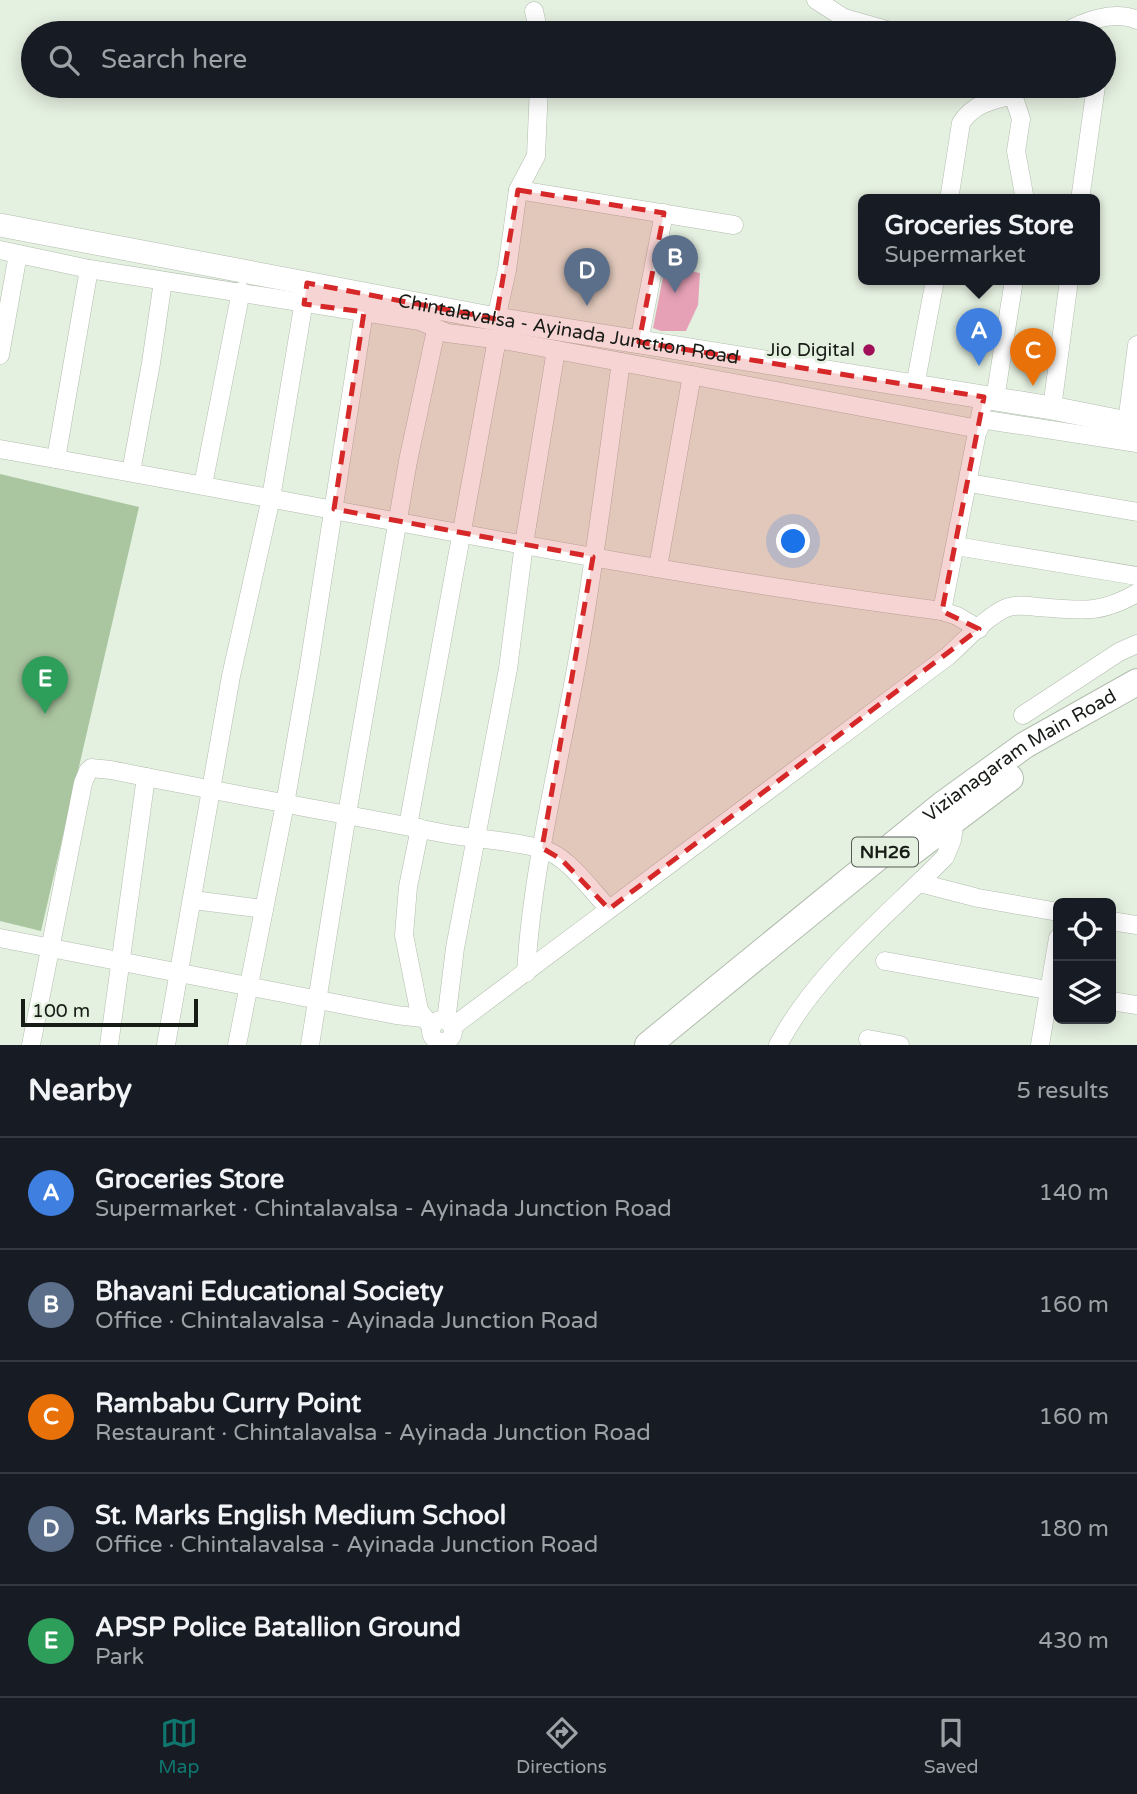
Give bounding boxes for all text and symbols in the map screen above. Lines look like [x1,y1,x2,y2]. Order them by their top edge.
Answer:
search box [21,21,1116,98]
icon: search [45,41,83,79]
text: Search here [101,44,247,75]
popup [858,194,1100,285]
text: Groceries Store [884,210,1074,241]
pin: B [652,235,698,293]
text: Supermarket [884,241,1026,269]
pin: D [564,248,610,306]
street label: Chintalavalsa - Ayinada Junction Road [396,290,740,369]
pin: A [956,308,1002,366]
pin: C [1010,328,1056,386]
place label: Jio Digital [767,339,855,361]
marker: Jio Digital [861,342,877,358]
your location [776,524,810,558]
pin: E [22,656,68,714]
street label: Vizianagaram Main Road [919,685,1120,827]
road number: NH26 [852,838,918,866]
map controls [1053,898,1116,1024]
button: locate [1053,898,1116,961]
button: layers [1053,961,1116,1024]
scale bar [21,996,198,1028]
text: 100 m [32,1000,90,1022]
text: Nearby [28,1072,132,1109]
text: 5 results [1016,1077,1109,1105]
text: Groceries Store [95,1164,284,1195]
text: A [42,1179,60,1207]
text: 140 m [1039,1179,1109,1207]
text: Supermarket · Chintalavalsa - Ayinada Junction Road [95,1195,672,1223]
text: Bhavani Educational Society [95,1276,444,1307]
text: B [43,1291,59,1319]
text: 160 m [1039,1291,1109,1319]
text: Office · Chintalavalsa - Ayinada Junction Road [95,1307,598,1335]
text: Rambabu Curry Point [95,1388,361,1419]
text: C [43,1403,59,1431]
text: 160 m [1039,1403,1109,1431]
text: Restaurant · Chintalavalsa - Ayinada Junction Road [95,1419,651,1447]
text: St. Marks English Medium School [95,1500,506,1531]
text: D [42,1515,60,1543]
text: 180 m [1039,1515,1109,1543]
text: Office · Chintalavalsa - Ayinada Junction Road [95,1531,598,1559]
text: APSP Police Batallion Ground [95,1612,461,1643]
text: E [44,1627,58,1655]
text: 430 m [1039,1627,1109,1655]
text: Park [95,1643,144,1671]
tab: Map [158,1714,199,1778]
tab: Directions [516,1714,607,1778]
tab: Saved [924,1714,979,1778]

